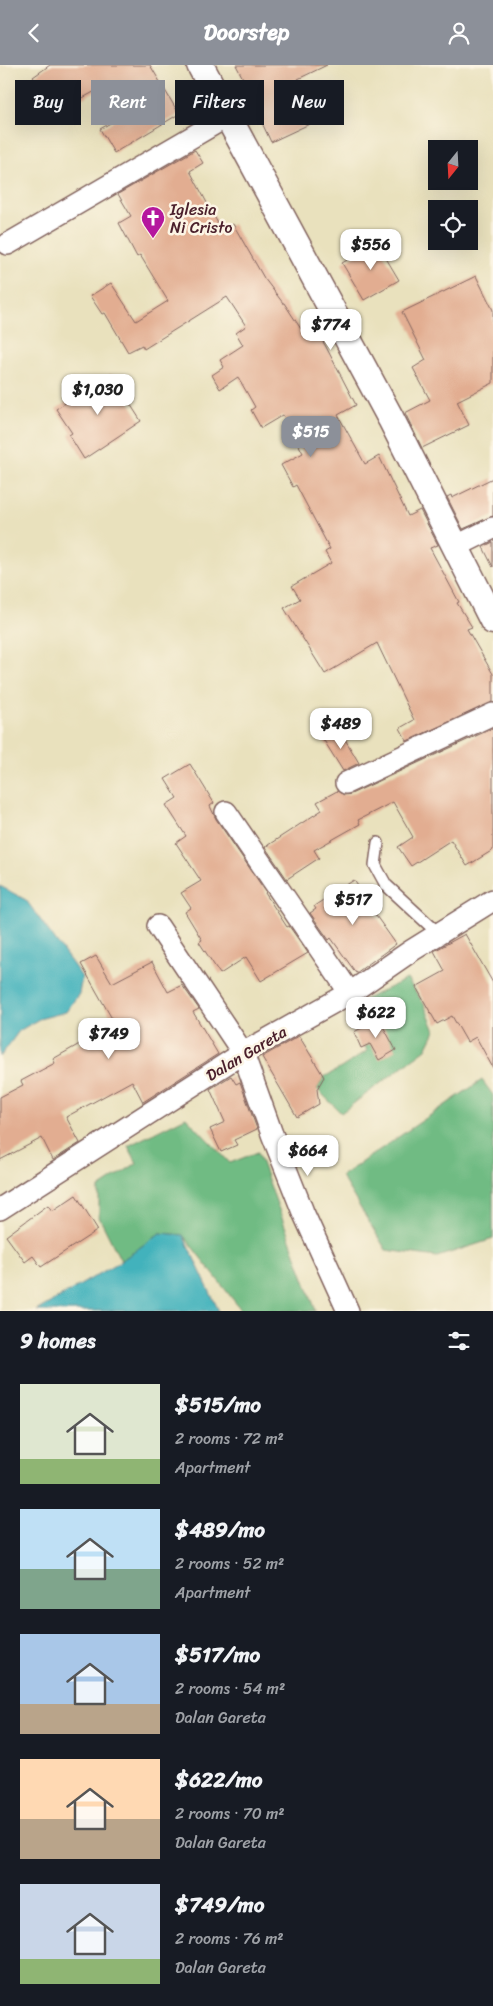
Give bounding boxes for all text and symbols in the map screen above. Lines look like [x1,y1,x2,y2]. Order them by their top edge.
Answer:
text: Doorstep [204,13,289,52]
icon: back [20,19,48,47]
icon: person [445,19,473,47]
chip: Buy [15,80,81,125]
chip: Rent [91,80,165,125]
chip: Filters [175,80,264,125]
chip: New [274,80,344,125]
north arrow [428,140,478,190]
map controls [428,140,478,250]
place label: Iglesia Ni Cristo [169,195,232,242]
button: locate [428,200,478,250]
church icon: Iglesia Ni Cristo [140,205,166,239]
pin: $556 [341,229,401,271]
text: $556 [351,230,391,259]
pin: $774 [301,309,361,351]
text: $774 [311,310,351,339]
pin: $1,030 [57,373,139,416]
text: $1,030 [73,375,123,404]
pin: $515 [281,415,341,458]
text: $515 [292,417,330,446]
pin: $489 [311,707,371,750]
text: $489 [321,709,361,738]
pin: $517 [323,883,383,926]
text: $517 [335,885,371,914]
pin: $622 [346,997,406,1039]
text: $622 [357,998,395,1027]
pin: $749 [79,1017,139,1060]
street label: Dalan Gareta [200,1017,293,1089]
text: $749 [89,1019,129,1048]
pin: $664 [278,1135,338,1177]
text: $664 [289,1136,327,1165]
text: 9 homes [20,1322,96,1360]
icon: filters [445,1327,473,1355]
text: $515/mo [175,1386,261,1424]
icon: home [60,1404,120,1464]
text: 2 rooms · 72 m² [175,1424,284,1453]
text: Apartment [175,1453,251,1482]
text: $489/mo [175,1511,265,1549]
icon: home [60,1529,120,1589]
text: 2 rooms · 52 m² [175,1549,284,1578]
text: Apartment [175,1578,251,1607]
text: $517/mo [175,1636,260,1674]
icon: home [60,1654,120,1714]
text: 2 rooms · 54 m² [175,1674,285,1703]
text: Dalan Gareta [175,1703,266,1732]
text: $622/mo [175,1761,263,1799]
icon: home [60,1779,120,1839]
text: 2 rooms · 70 m² [175,1799,285,1828]
text: Dalan Gareta [175,1828,266,1857]
text: $749/mo [175,1886,264,1924]
icon: home [60,1904,120,1964]
text: 2 rooms · 76 m² [175,1924,284,1953]
text: Dalan Gareta [175,1953,266,1982]

